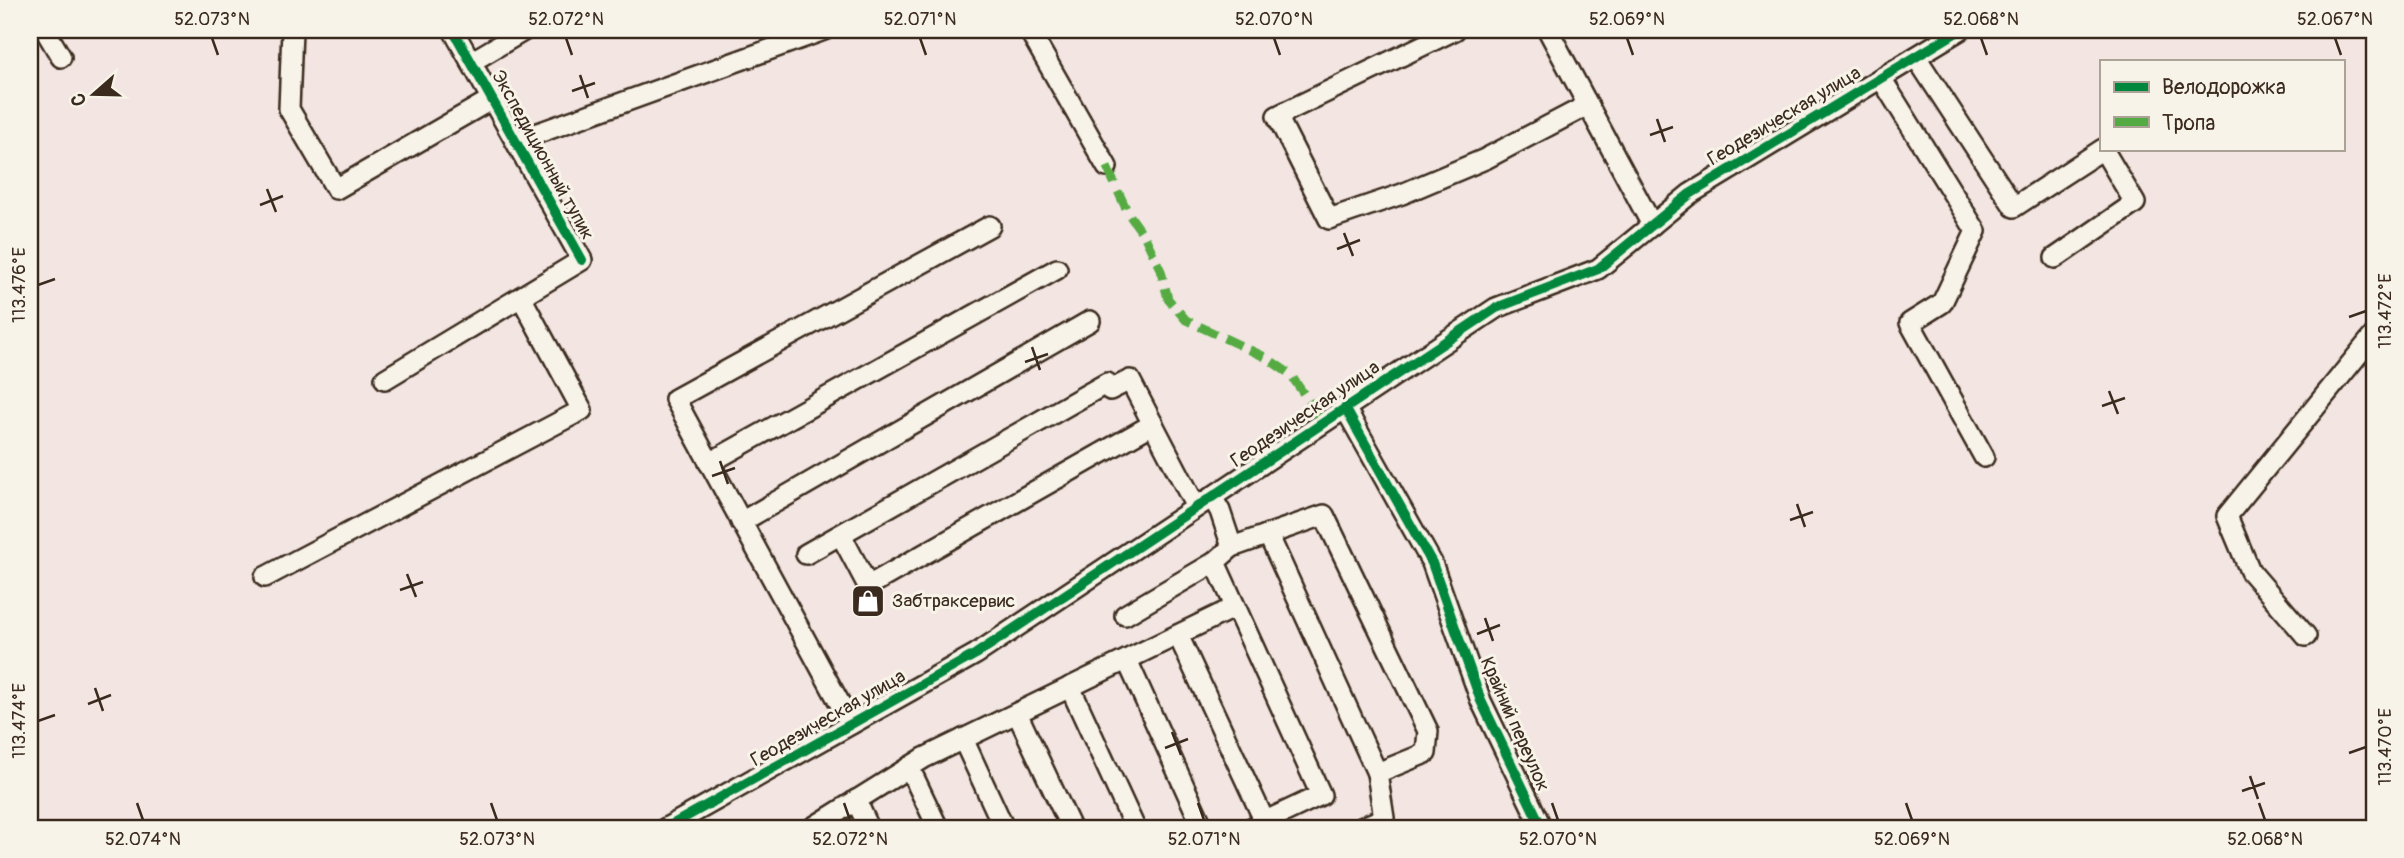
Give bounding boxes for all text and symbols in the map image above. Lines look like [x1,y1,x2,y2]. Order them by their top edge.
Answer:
text: 52.073°N [174,8,250,31]
text: 52.072°N [528,8,604,31]
text: 52.071°N [884,8,956,31]
text: 52.070°N [1235,8,1313,31]
text: 52.069°N [1589,8,1665,31]
text: 52.068°N [1943,8,2019,31]
text: 52.067°N [2297,8,2373,31]
north arrow [60,60,130,130]
legend [2100,60,2344,150]
street label: Геодезическая улица [1703,61,1865,171]
street label: Экспедиционный тупик [486,66,600,244]
text: Велодорожка [2162,74,2286,101]
text: С [66,90,92,109]
text: Тропа [2162,110,2215,137]
text: 113.476°E [8,247,31,323]
text: 113.472°E [2374,273,2397,349]
street label: Геодезическая улица [1226,355,1384,473]
shop icon: Забтраксервис [849,582,887,620]
place label: Забтраксервис [892,589,1015,613]
street label: Крайний переулок [1475,653,1555,795]
street label: Геодезическая улица [746,664,910,772]
text: 113.474°E [8,683,31,759]
text: 113.470°E [2374,708,2397,786]
text: 52.074°N [105,828,181,851]
text: 52.073°N [459,828,535,851]
text: 52.072°N [812,828,888,851]
text: 52.071°N [1168,828,1240,851]
text: 52.070°N [1519,828,1597,851]
text: 52.069°N [1874,828,1950,851]
text: 52.068°N [2227,828,2303,851]

